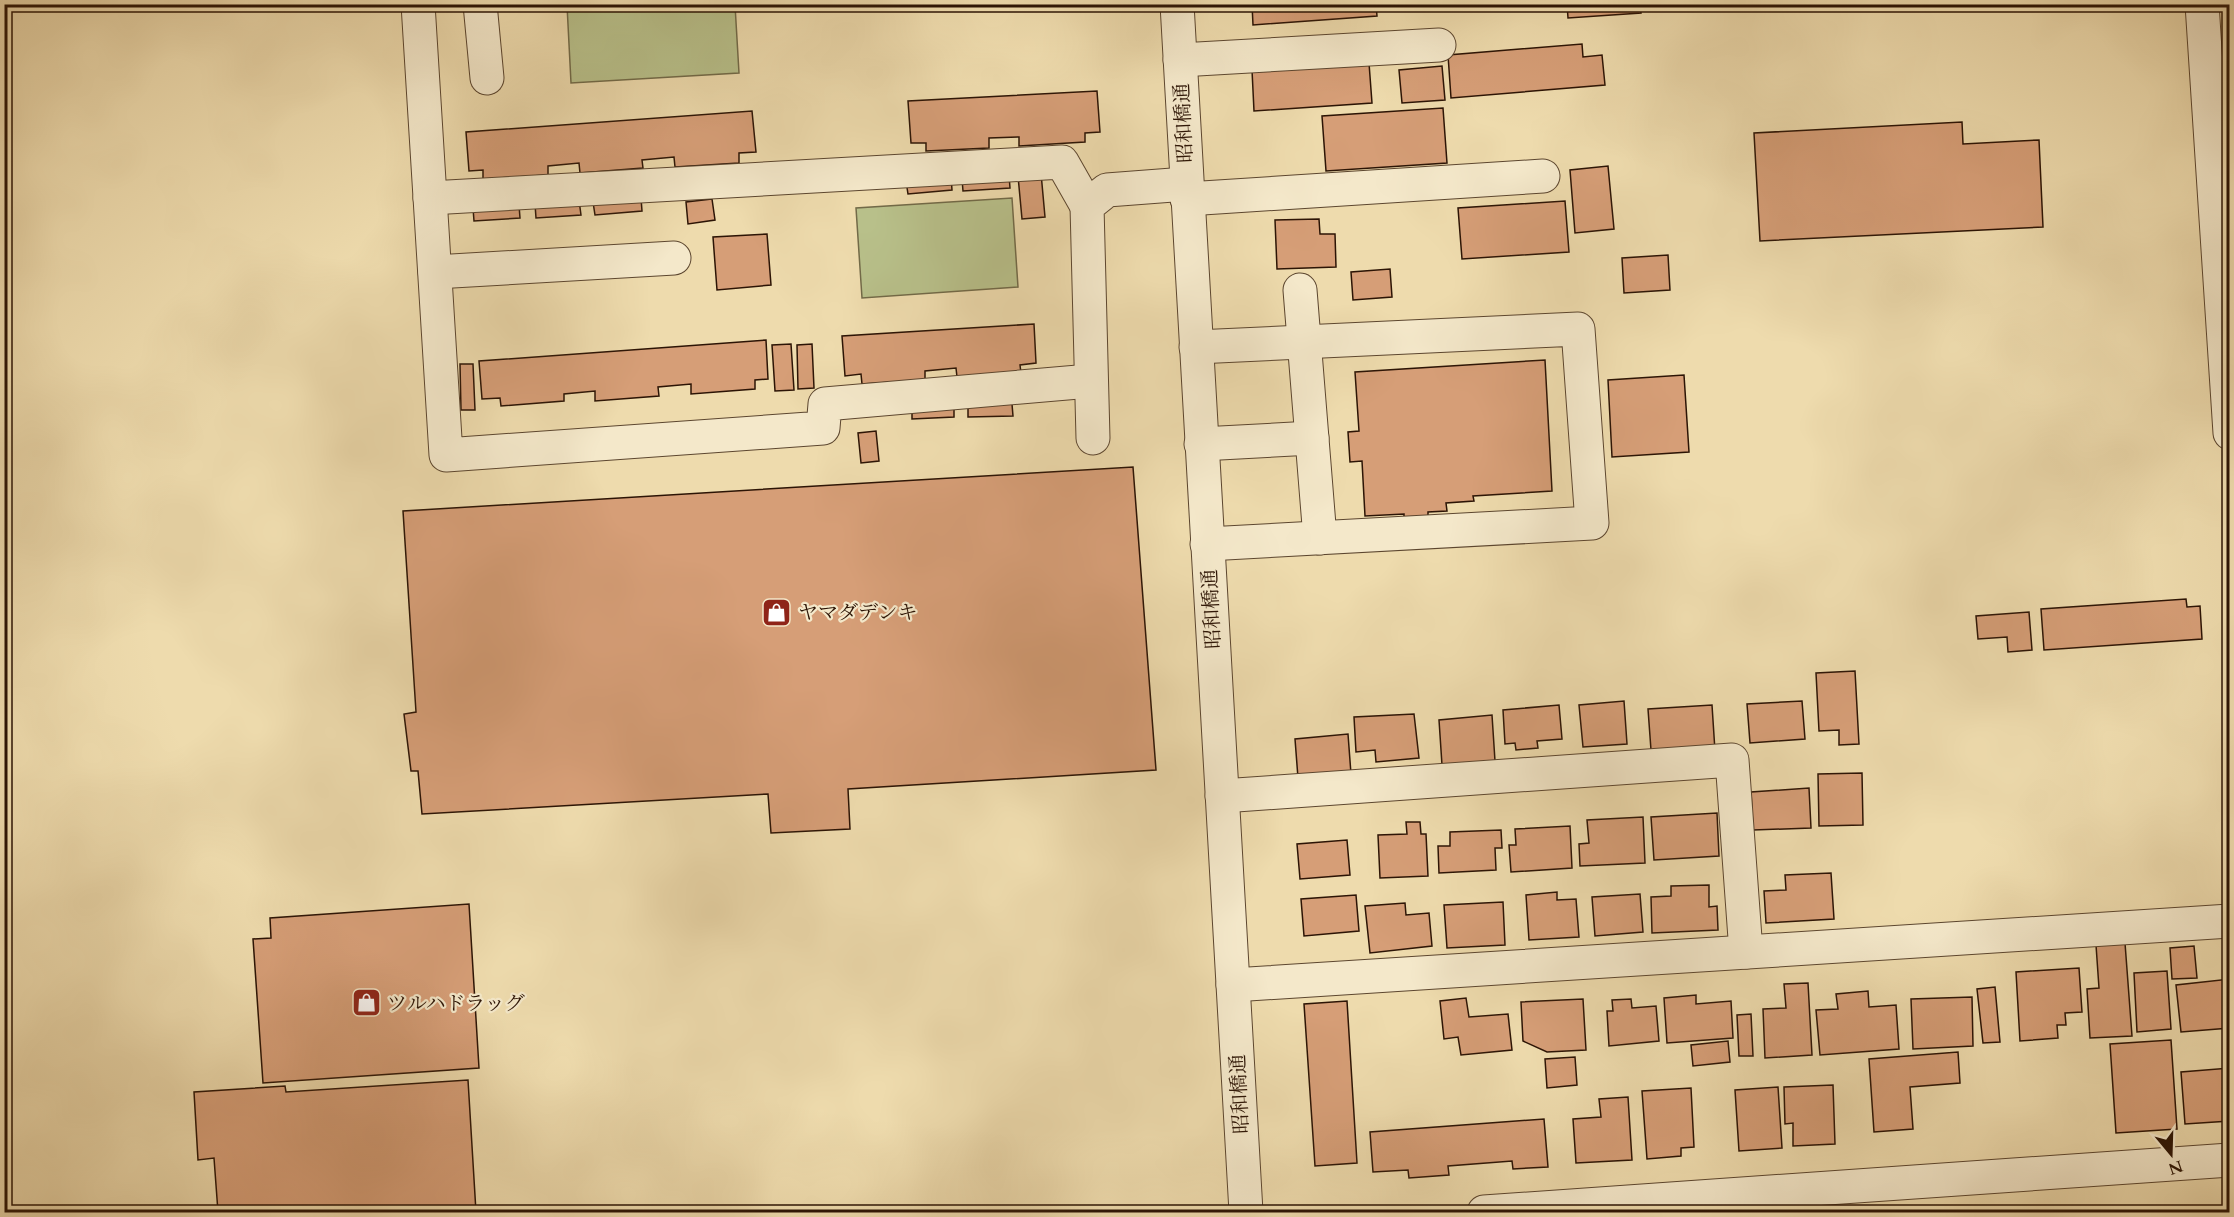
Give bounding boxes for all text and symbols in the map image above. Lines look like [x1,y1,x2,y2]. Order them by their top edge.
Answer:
street label: 昭和橋通 [1168,82,1199,164]
street label: 昭和橋通 [1196,568,1227,650]
shop icon: ヤマダデンキ [761,596,793,628]
place label: ヤマダデンキ [798,599,918,626]
shop icon: ツルハドラッグ [350,987,382,1019]
place label: ツルハドラッグ [387,990,525,1017]
street label: 昭和橋通 [1224,1053,1255,1135]
north arrow [2141,1124,2201,1184]
text: N [2165,1155,2186,1180]

